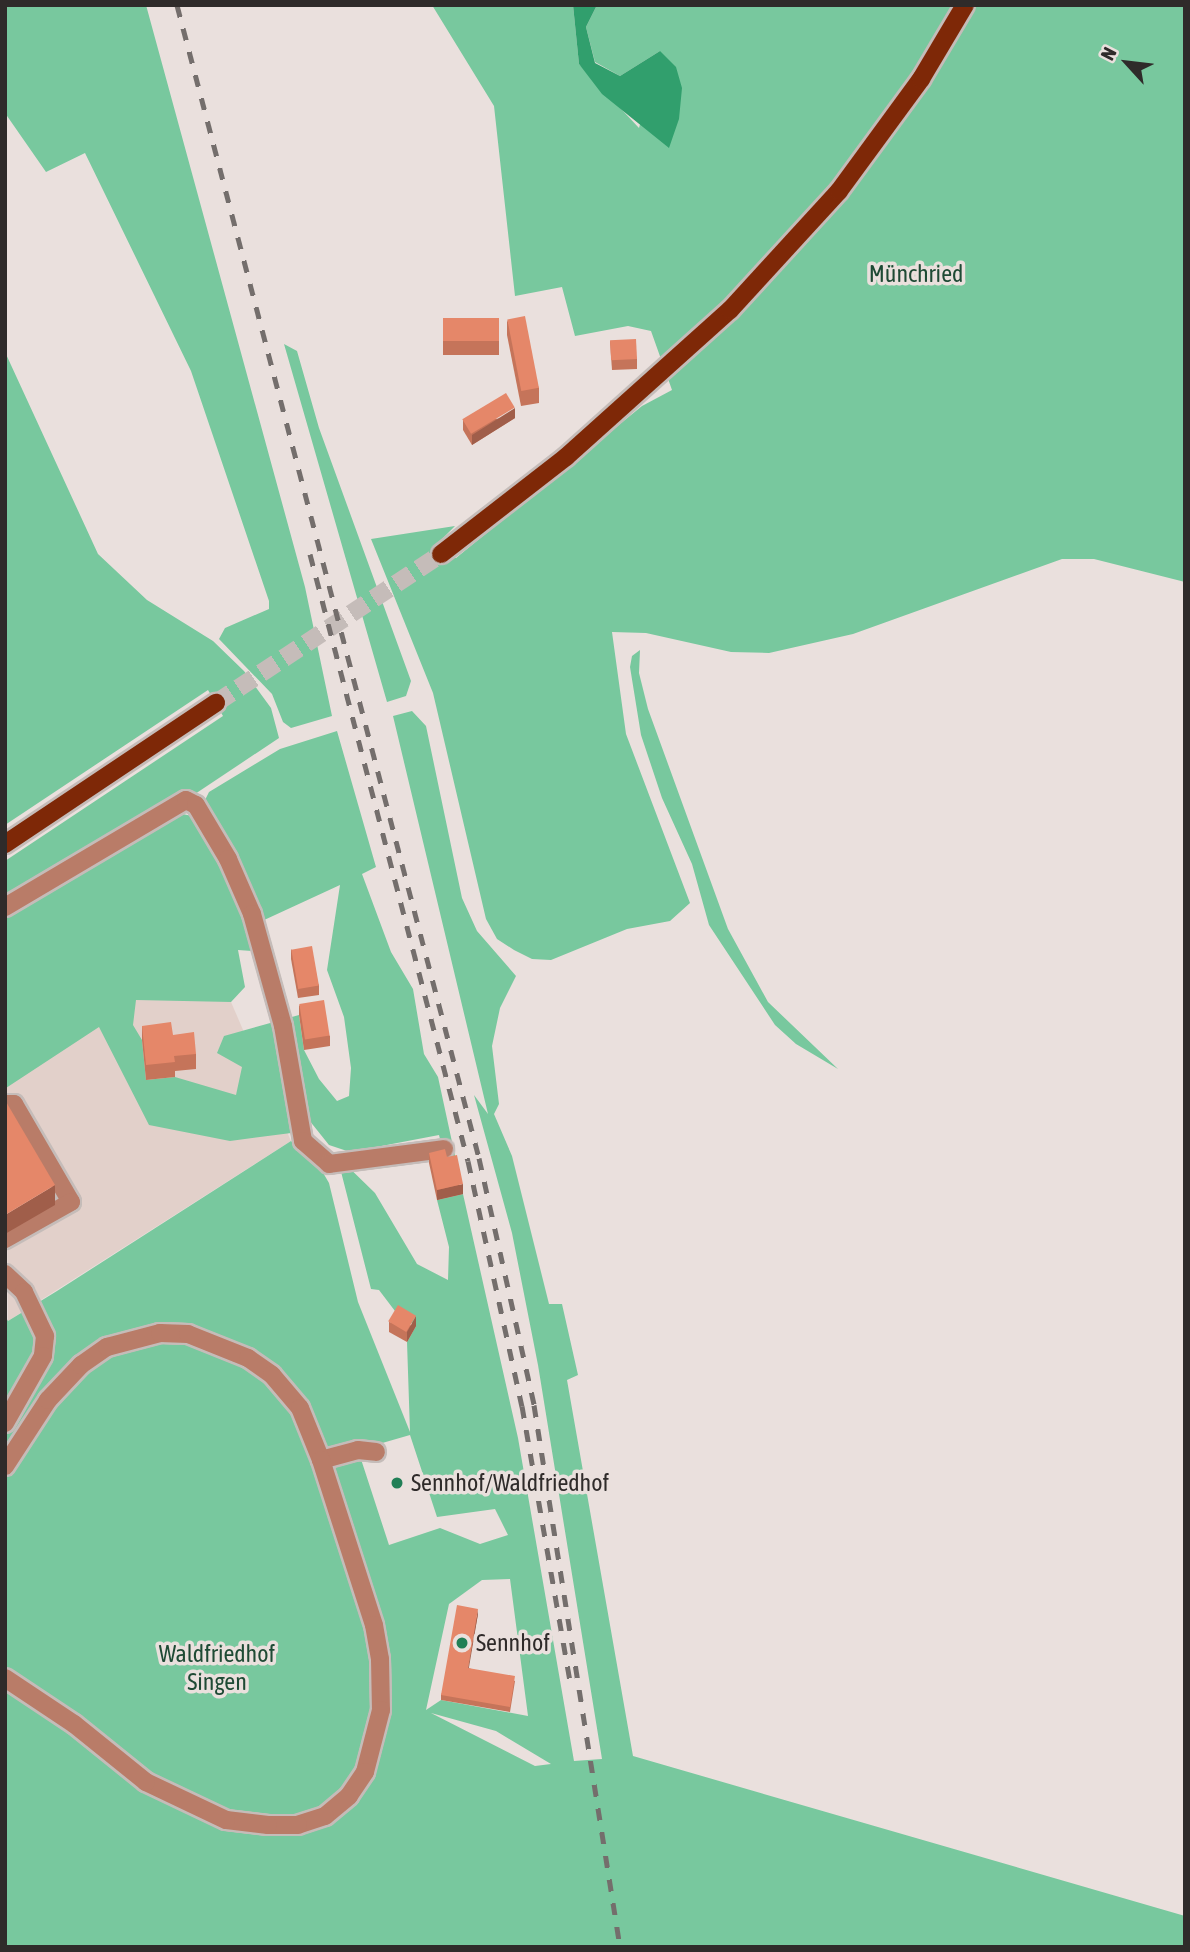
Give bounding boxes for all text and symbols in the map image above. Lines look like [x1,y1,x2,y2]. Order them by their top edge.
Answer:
north arrow [1092,28,1162,98]
text: N [1096,43,1121,63]
park label: Münchried [869,260,963,288]
place label: Sennhof/Waldfriedhof [411,1469,609,1497]
marker: Sennhof/Waldfriedhof [389,1475,405,1491]
place label: Sennhof [476,1629,550,1657]
marker: Sennhof [454,1635,470,1651]
park label: Waldfriedhof Singen [159,1640,275,1696]

